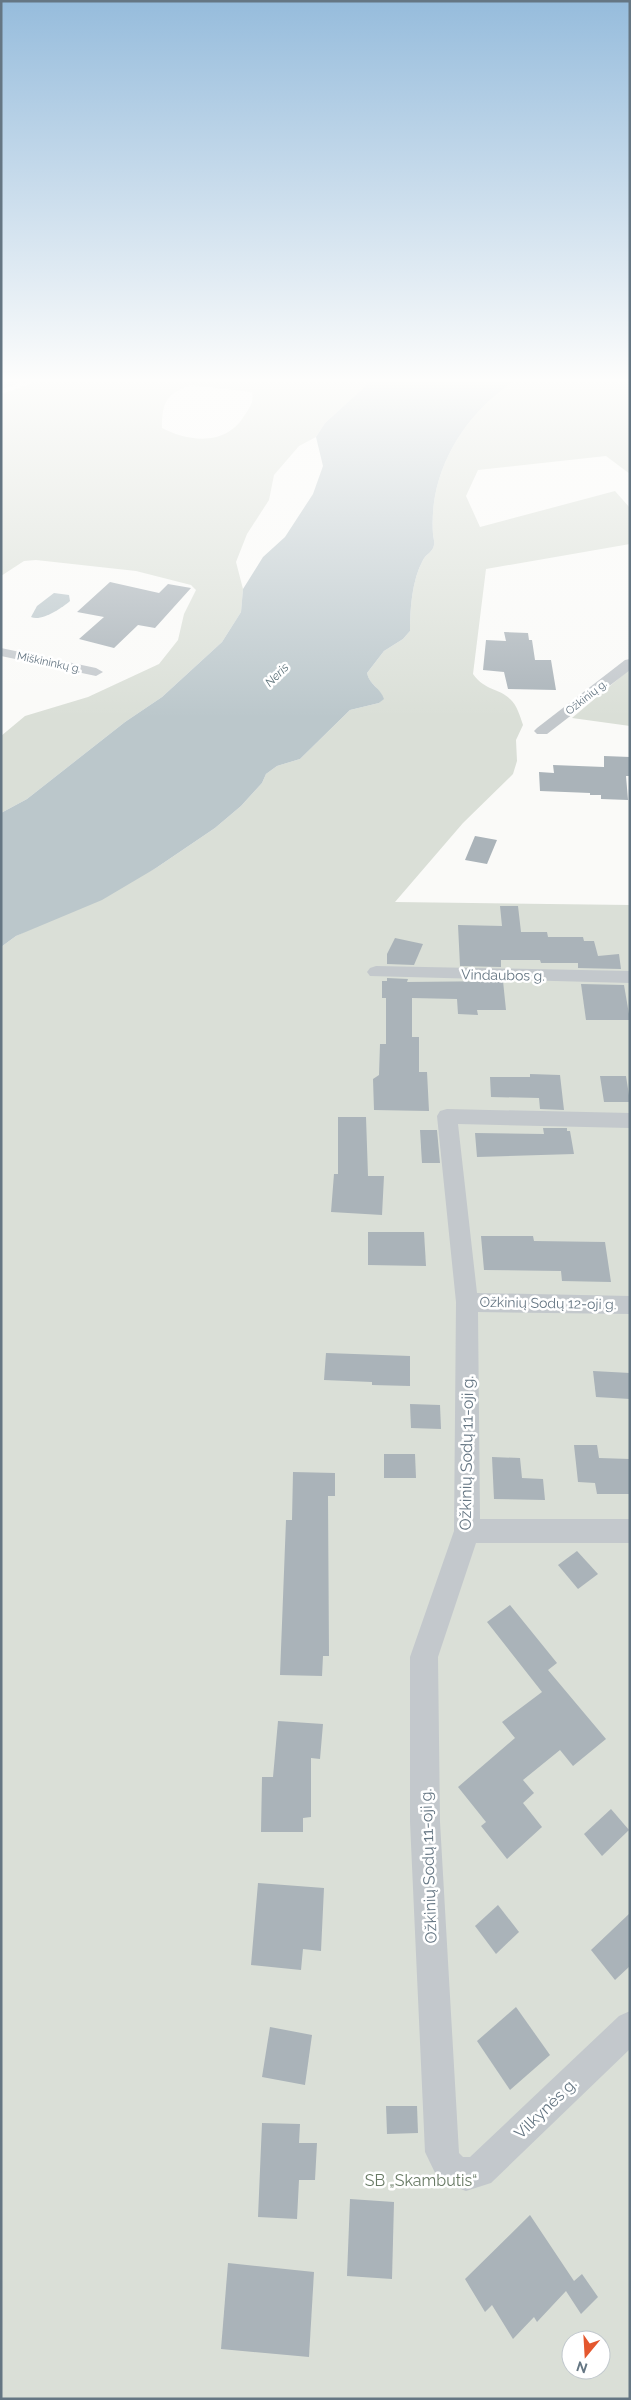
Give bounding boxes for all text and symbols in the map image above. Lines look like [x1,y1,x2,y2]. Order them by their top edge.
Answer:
street label: Miškininkų g. [16,649,82,676]
water label: Neris [262,660,292,690]
street label: Ožkinių g. [563,677,610,718]
street label: Vindaubos g. [461,966,545,984]
street label: Ožkinių Sodų 12-oji g. [479,1294,617,1312]
street label: Ožkinių Sodų 11-oji g. [456,1375,477,1531]
street label: Ožkinių Sodų 11-oji g. [416,1788,441,1944]
street label: Vilkynės g. [510,2074,580,2143]
park label: SB „Skambutis“ [365,2171,477,2190]
north arrow [561,2330,611,2380]
text: N [574,2358,590,2377]

